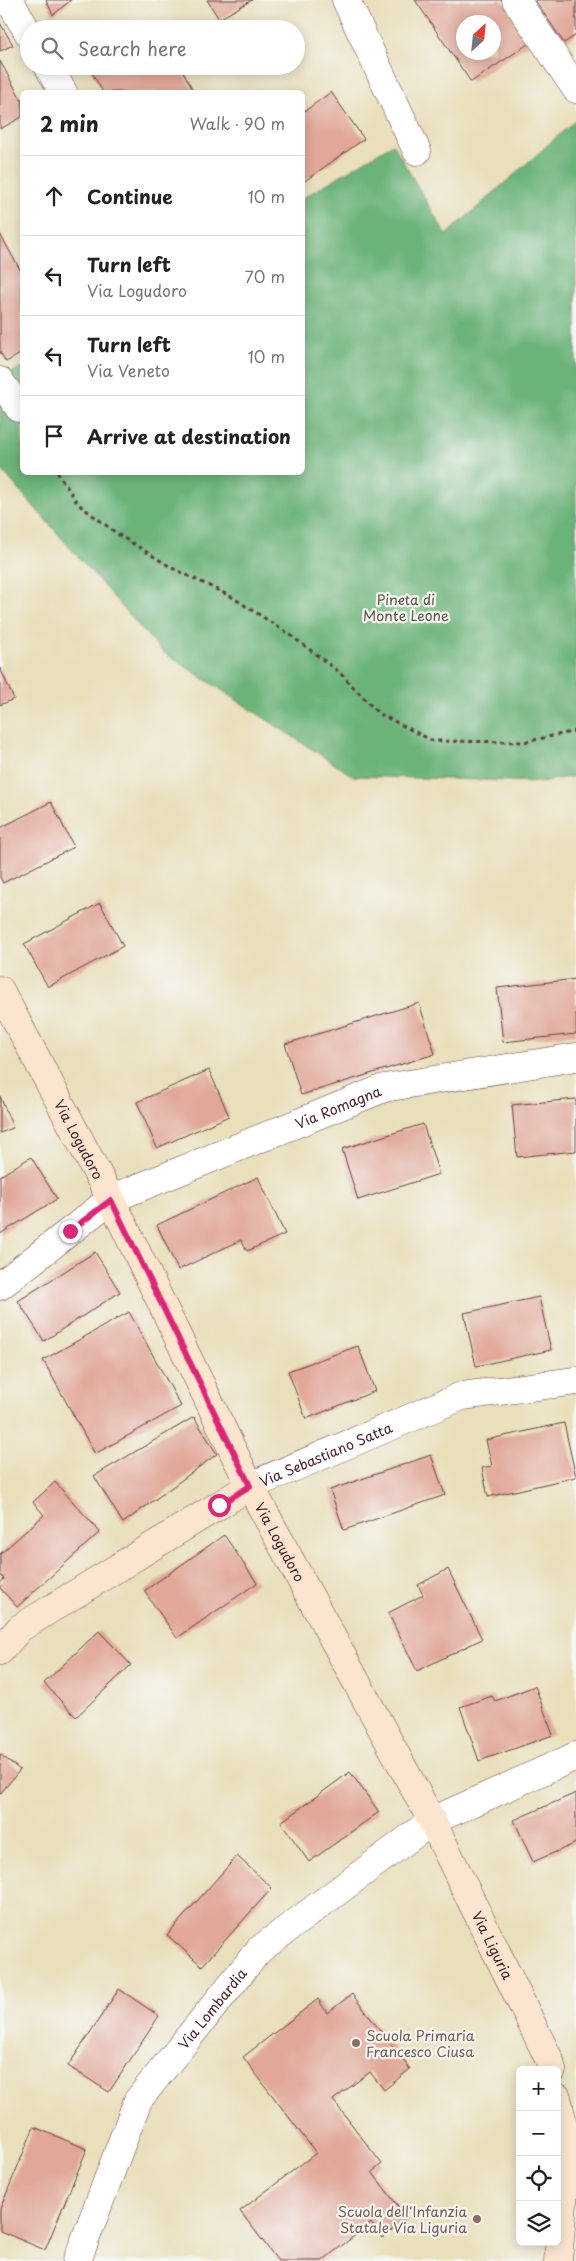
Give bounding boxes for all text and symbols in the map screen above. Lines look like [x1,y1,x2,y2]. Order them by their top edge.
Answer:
north arrow [456,15,501,60]
search box [20,20,305,75]
icon: search [38,34,66,62]
text: Search here [78,34,187,62]
text: 2 min [40,107,99,139]
text: Walk · 90 m [190,111,285,135]
icon: ahead [40,182,68,210]
text: Continue [87,182,173,210]
text: 10 m [248,184,285,208]
text: Turn left [87,250,171,278]
icon: left [40,262,68,290]
text: 70 m [245,264,285,288]
text: Via Logudoro [87,278,187,302]
text: Turn left [87,330,171,358]
icon: left [40,342,68,370]
text: 10 m [248,344,285,368]
text: Via Veneto [87,358,170,382]
icon: arrive [40,422,68,450]
text: Arrive at destination [87,422,291,450]
park label: Pineta di Monte Leone [363,589,449,626]
street label: Via Romagna [292,1080,384,1134]
street label: Via Logudoro [49,1096,109,1183]
route end [59,1220,82,1243]
street label: Via Sebastiano Satta [256,1416,395,1491]
route start [208,1494,231,1517]
street label: Via Logudoro [250,1498,311,1585]
street label: Via Liguria [467,1907,519,1983]
street label: Via Lombardia [173,1963,251,2053]
place label: Scuola Primaria Francesco Ciusa [366,2025,475,2062]
marker: Scuola Primaria Francesco Ciusa [350,2037,362,2049]
map controls [516,2066,561,2246]
button: + [516,2066,561,2111]
button: − [516,2111,561,2156]
button: locate [516,2156,561,2201]
place label: Scuola dell'Infanzia Statale Via Liguria [338,2201,467,2238]
button: layers [516,2201,561,2246]
marker: Scuola dell'Infanzia Statale Via Liguria [471,2213,483,2225]

